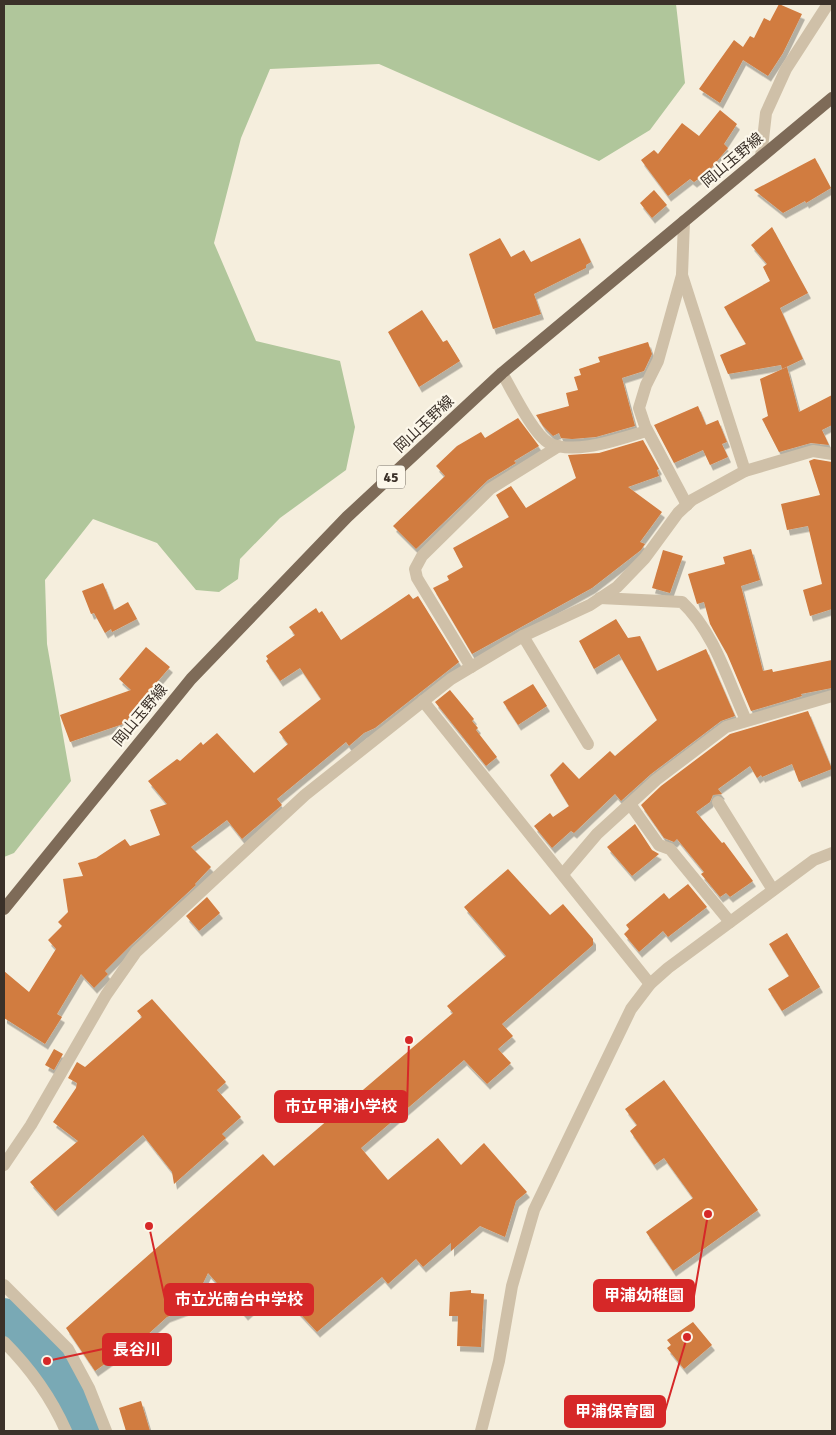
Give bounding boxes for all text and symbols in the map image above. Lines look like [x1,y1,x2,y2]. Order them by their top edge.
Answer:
street label: 岡山玉野線 [697,129,767,191]
street label: 岡山玉野線 [390,392,458,456]
road number: 45 [377,466,405,488]
street label: 岡山玉野線 [109,680,171,750]
callout: 市立甲浦小学校 [275,1091,407,1122]
text: 市立甲浦小学校 [285,1097,397,1117]
callout: 甲浦幼稚園 [594,1280,694,1311]
callout: 市立光南台中学校 [165,1284,313,1315]
text: 甲浦幼稚園 [604,1286,684,1306]
text: 市立光南台中学校 [175,1290,303,1310]
callout: 長谷川 [103,1334,171,1365]
text: 長谷川 [113,1340,161,1360]
callout: 甲浦保育園 [565,1396,665,1427]
text: 甲浦保育園 [575,1402,655,1422]

